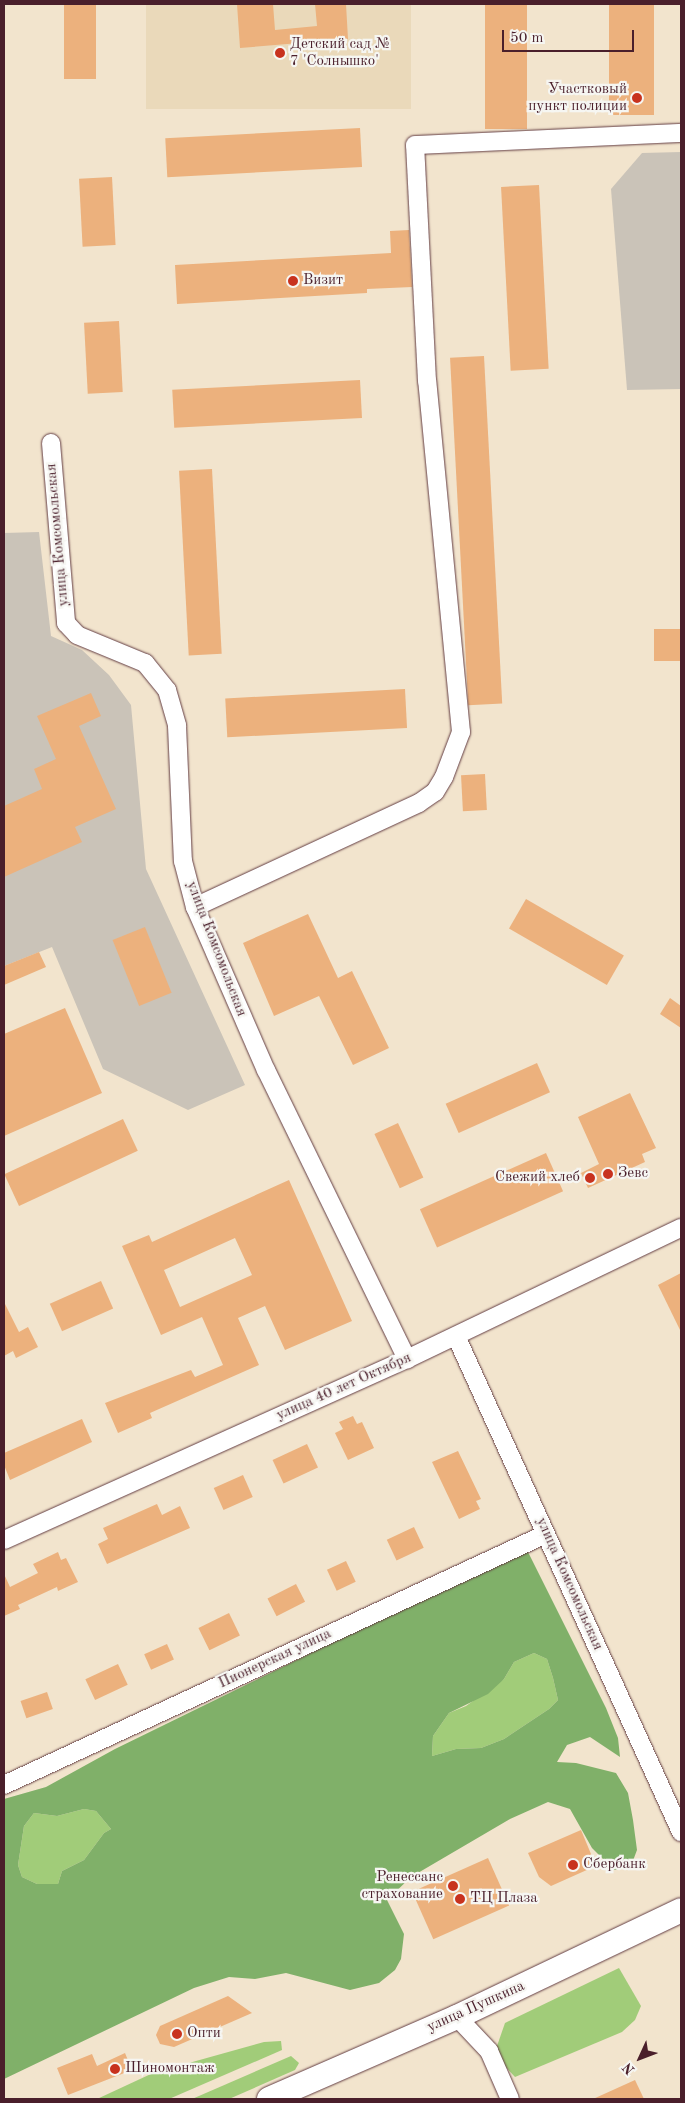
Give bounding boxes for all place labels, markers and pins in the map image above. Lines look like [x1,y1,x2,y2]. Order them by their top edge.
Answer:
place label: Детский сад № 7 'Солнышко' [290,35,391,70]
marker: Детский сад № 7 'Солнышко' [274,47,286,59]
place label: Участковый пункт полиции [528,80,627,115]
marker: Участковый пункт полиции [631,92,643,104]
place label: Визит [303,272,343,290]
marker: Визит [287,275,299,287]
place label: Зевс [618,1165,648,1183]
marker: Зевс [602,1168,614,1180]
place label: Свежий хлеб [495,1169,580,1187]
marker: Свежий хлеб [584,1172,596,1184]
place label: Сбербанк [583,1856,646,1874]
marker: Сбербанк [567,1859,579,1871]
place label: Ренессанс страхование [362,1868,443,1903]
marker: Ренессанс страхование [447,1880,459,1892]
place label: ТЦ Плаза [470,1890,538,1908]
marker: ТЦ Плаза [454,1893,466,1905]
place label: Опти [187,2025,221,2043]
marker: Опти [171,2028,183,2040]
place label: Шиномонтаж [125,2060,215,2078]
marker: Шиномонтаж [109,2063,121,2075]

